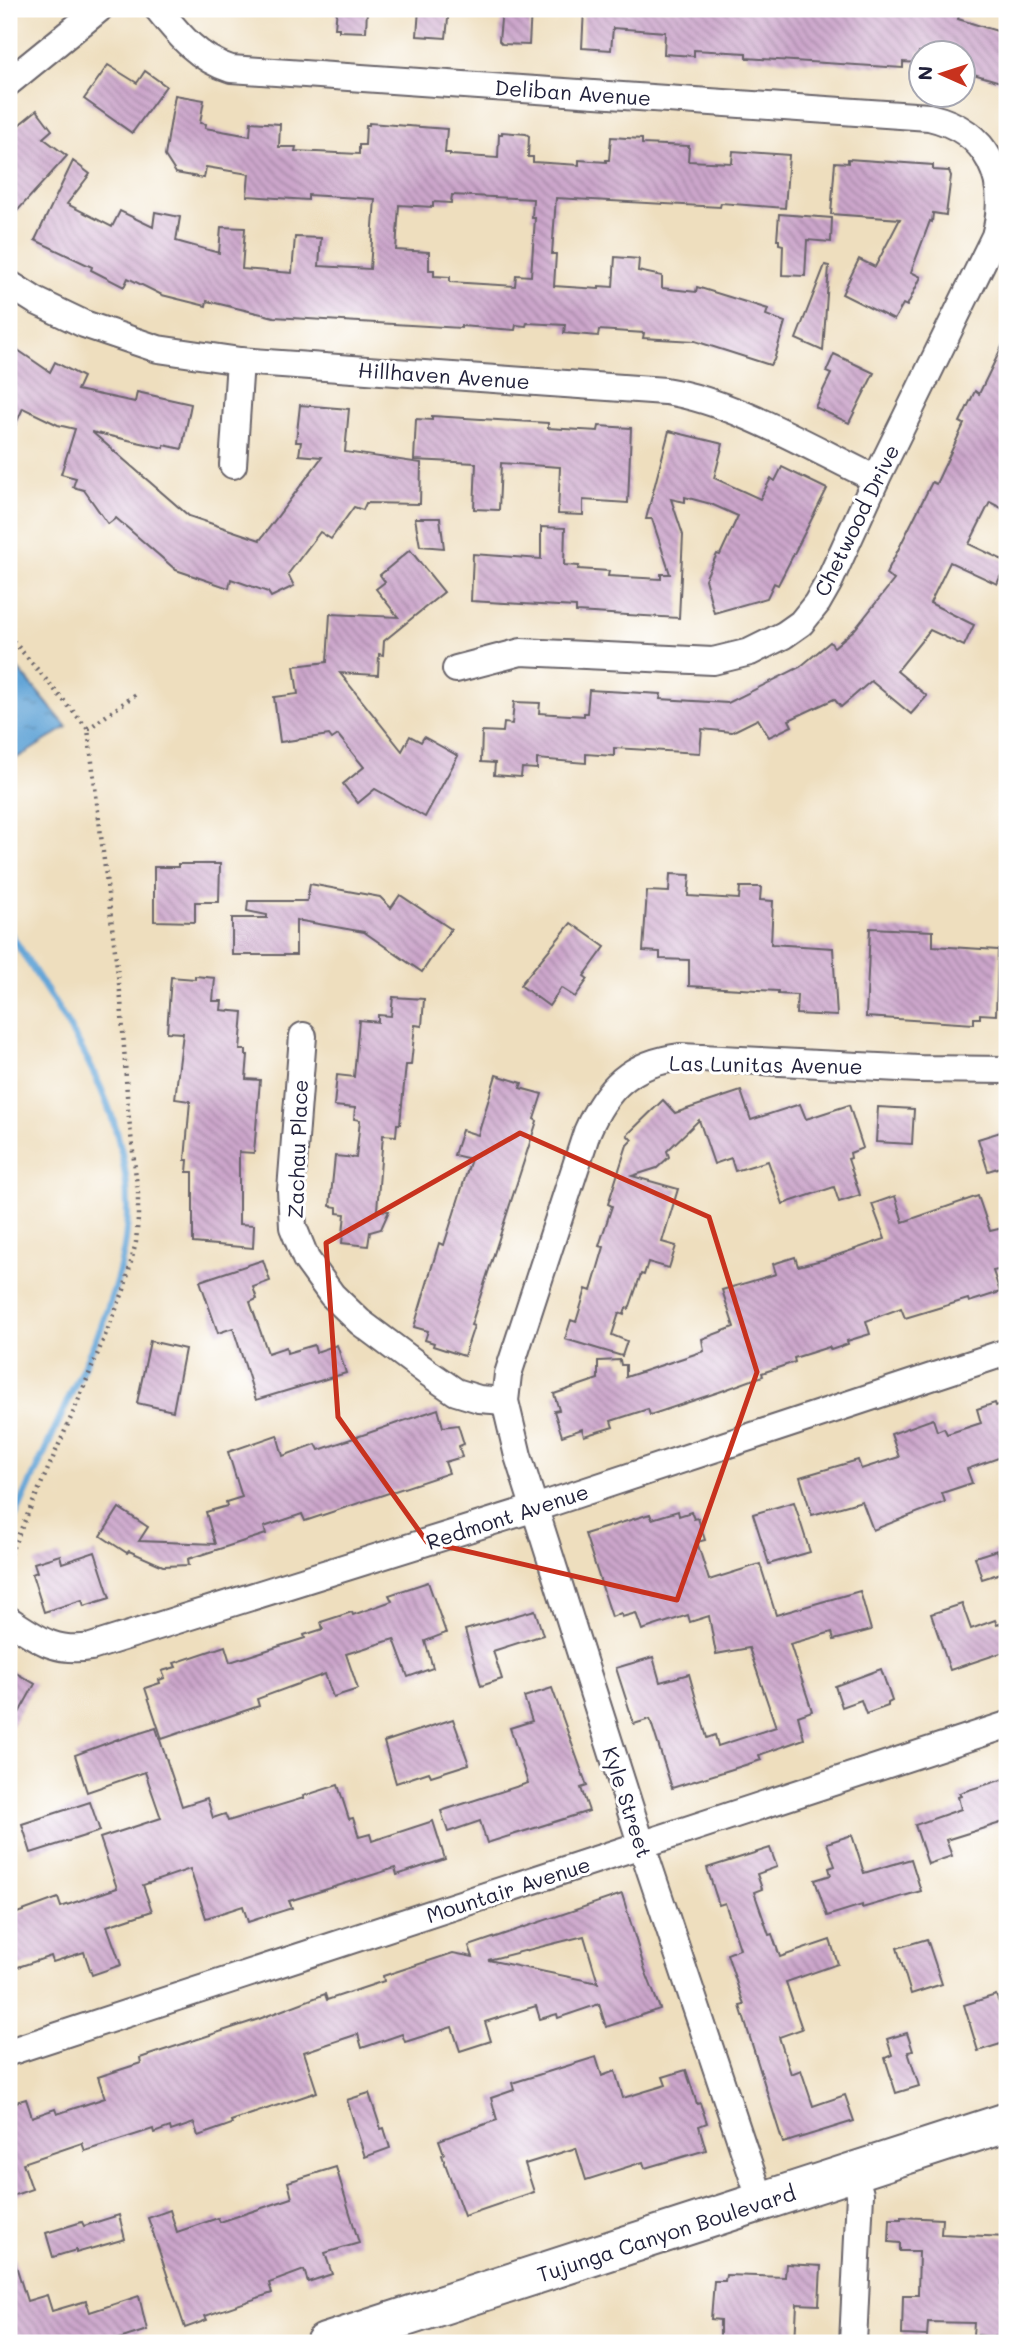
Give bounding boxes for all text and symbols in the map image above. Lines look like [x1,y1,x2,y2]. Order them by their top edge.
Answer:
north arrow [908,38,978,108]
text: N [912,65,937,81]
street label: Deliban Avenue [494,73,652,111]
street label: Hillhaven Avenue [357,356,531,394]
street label: Chetwood Drive [808,440,904,600]
street label: Las Lunitas Avenue [669,1049,863,1079]
street label: Zachau Place [281,1079,313,1219]
street label: Redmont Avenue [422,1477,592,1555]
street label: Kyle Street [597,1743,659,1861]
street label: Mountair Avenue [423,1850,593,1928]
street label: Tujunga Canyon Boulevard [533,2178,799,2288]

